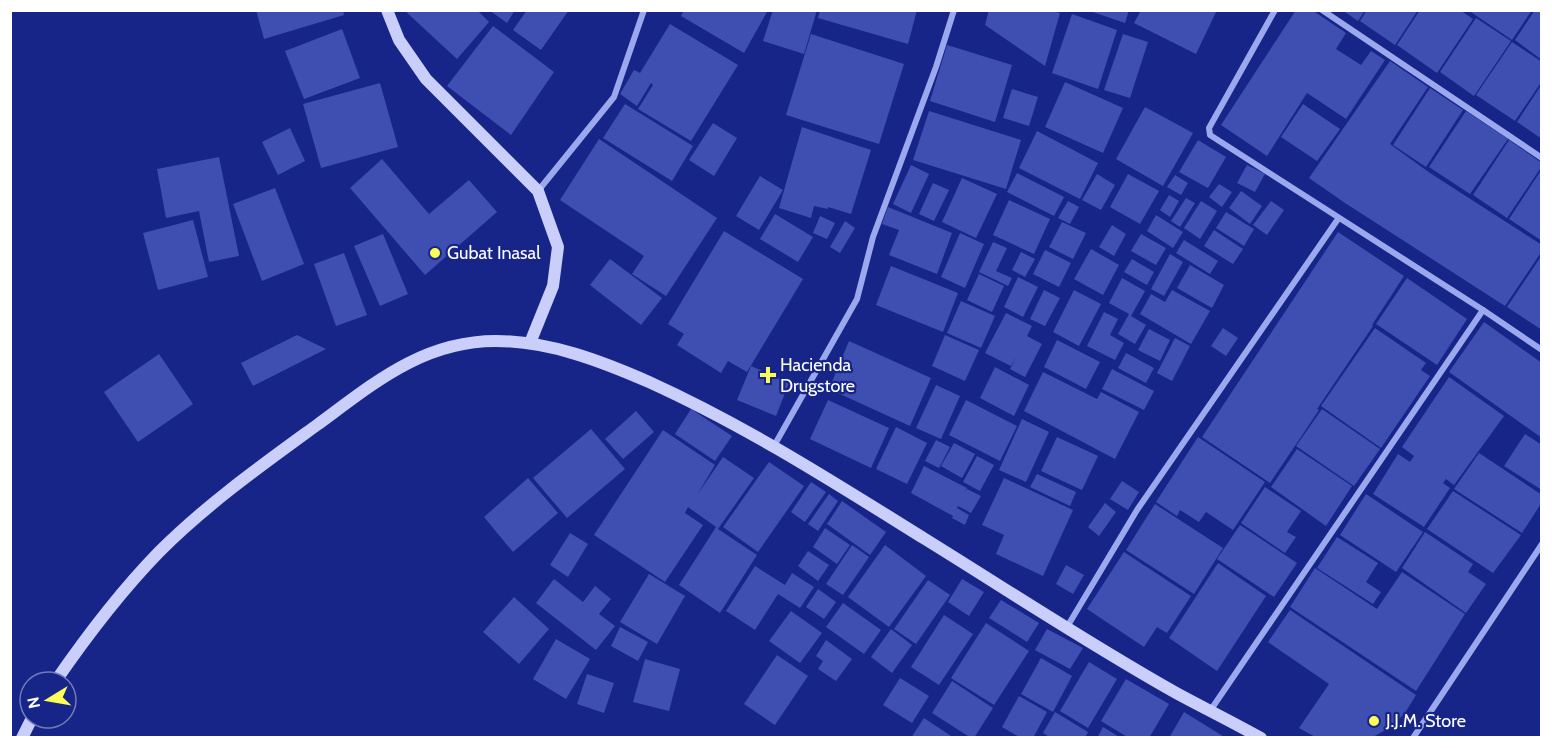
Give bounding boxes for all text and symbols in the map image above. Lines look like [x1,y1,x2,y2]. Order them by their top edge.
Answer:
place label: Gubat Inasal [447,242,541,264]
marker: Gubat Inasal [428,246,442,260]
place label: Hacienda Drugstore [780,354,855,397]
marker: Hacienda Drugstore [761,368,775,382]
north arrow [18,670,78,730]
text: N [23,695,44,710]
place label: J.J.M. Store [1385,710,1466,732]
marker: J.J.M. Store [1367,714,1381,728]

